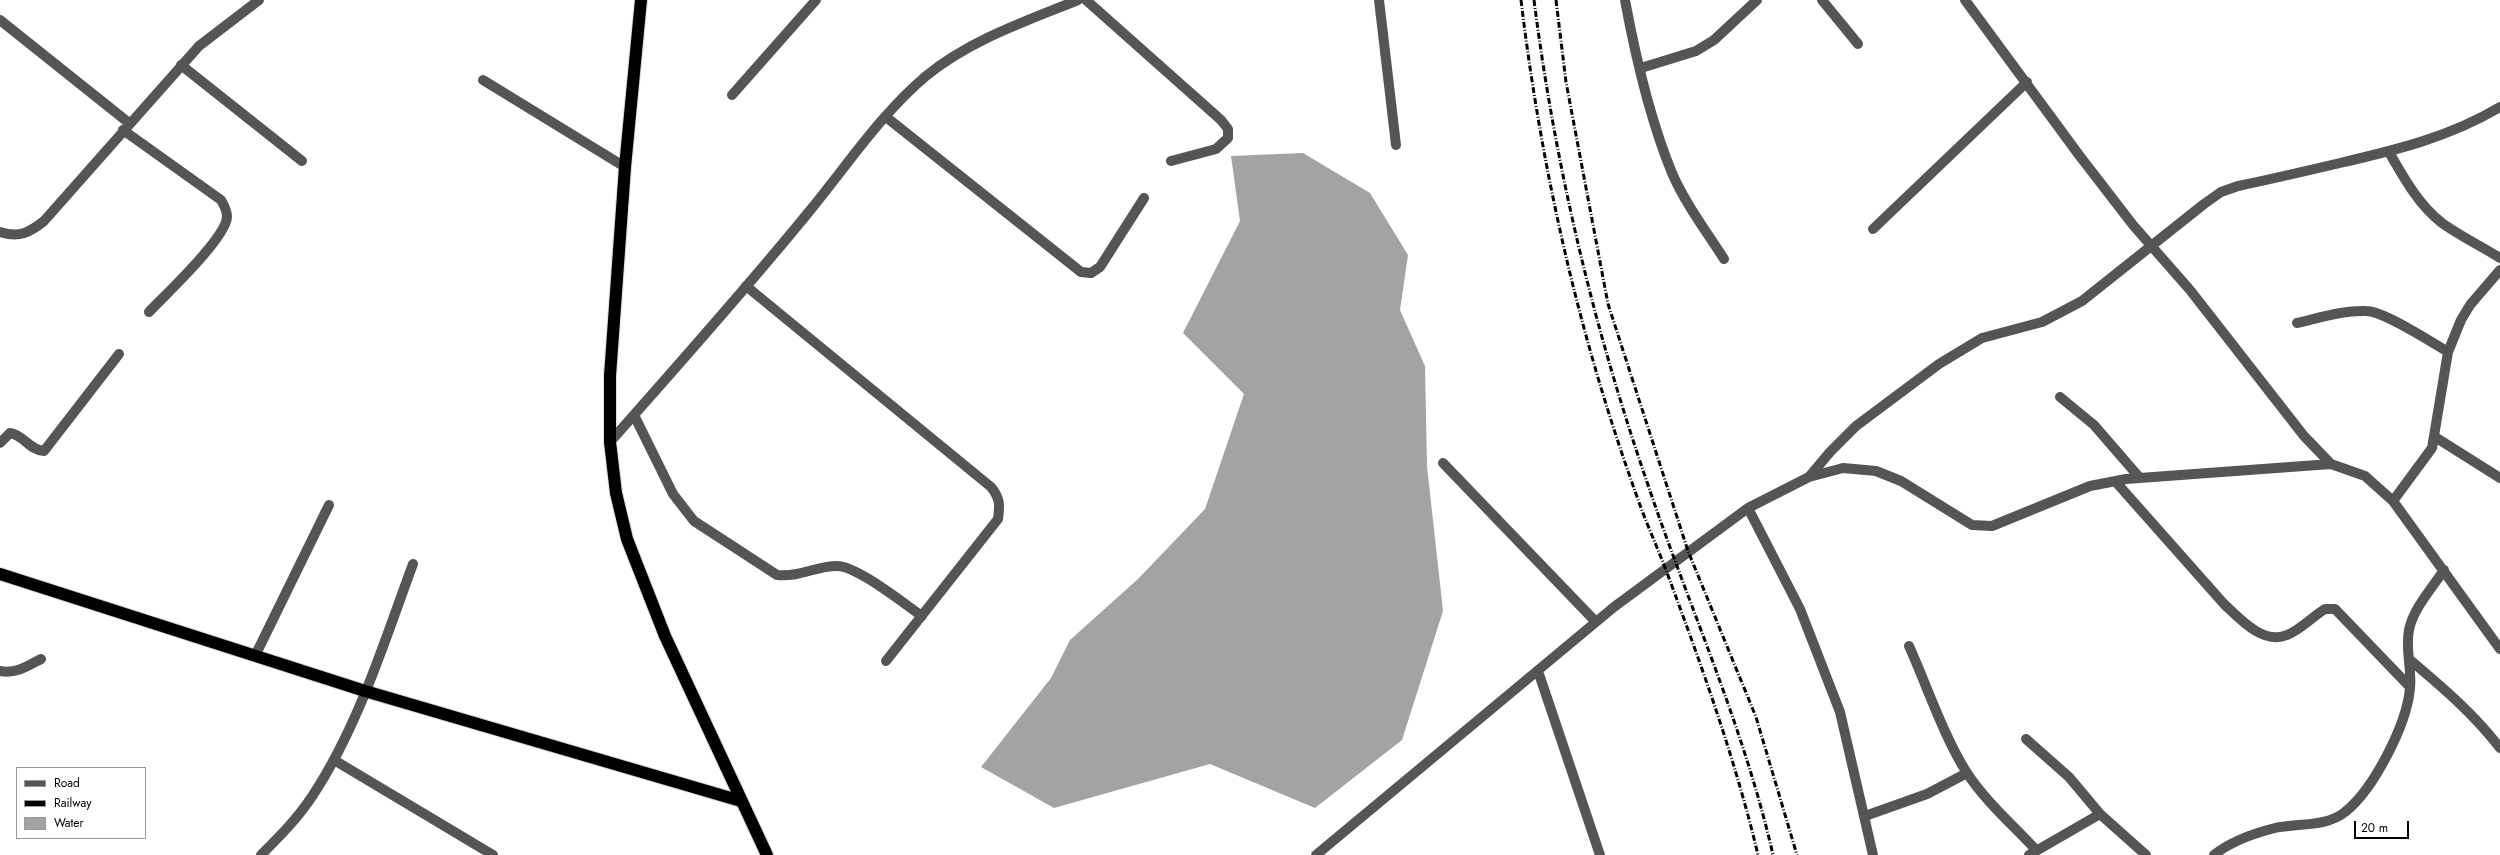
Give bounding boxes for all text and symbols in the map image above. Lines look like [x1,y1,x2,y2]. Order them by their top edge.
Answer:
legend [16,767,146,839]
text: Road [54,774,80,792]
text: Railway [54,794,92,812]
scale bar [2356,813,2411,839]
text: Water [54,814,84,832]
text: 20 m [2361,819,2388,837]

